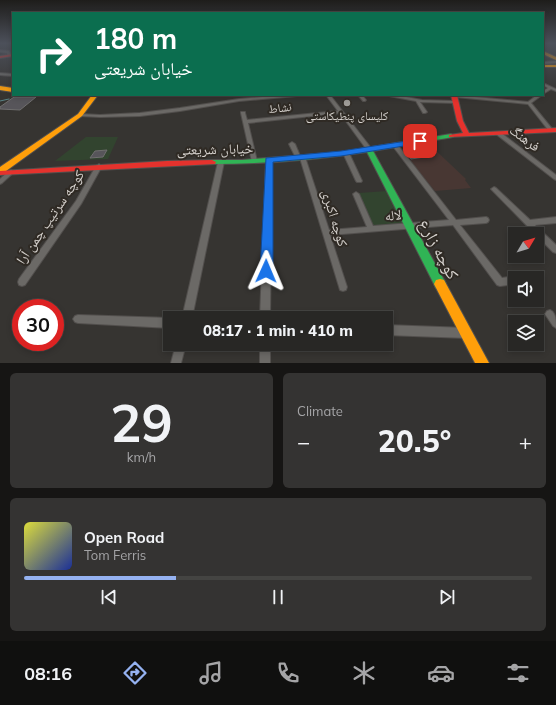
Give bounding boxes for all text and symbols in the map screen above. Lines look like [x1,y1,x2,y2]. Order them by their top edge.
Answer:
text: 180 m [94,21,177,56]
icon: right [28,28,80,80]
text: خیابان شریعتی [94,57,193,80]
marker: کلیسای پنطیکاستی [342,98,352,108]
street label: نشاط [267,99,292,116]
place label: کلیسای پنطیکاستی [306,108,388,123]
street label: فرهنگ [506,121,544,155]
pin [403,124,437,158]
icon: arrive [409,130,431,152]
street label: خیابان شریعتی [176,139,254,159]
street label: کوچه سرتیپ چمن آرا [12,166,88,268]
street label: کوچه اکبری [318,187,352,249]
street label: لاله [384,205,402,225]
street label: کوچه زارع [413,215,464,284]
north arrow [508,227,544,263]
map controls [508,227,544,351]
position arrow [245,250,287,292]
button: sound [508,271,544,307]
speed limit sign: 30 [12,299,64,351]
button: layers [508,315,544,351]
text: 08:17 · 1 min · 410 m [203,321,353,340]
text: 29 [110,390,173,455]
text: Climate [297,403,343,419]
text: 20.5° [378,422,451,460]
text: − [297,428,310,456]
text: + [519,428,532,456]
text: km/h [127,449,156,465]
text: Open Road [84,528,164,547]
text: Tom Ferris [84,547,146,563]
icon: previous [98,586,120,608]
icon: pause [267,586,289,608]
icon: next [436,586,458,608]
icon: directions [121,659,149,687]
icon: music [197,659,225,687]
icon: phone [274,659,302,687]
icon: climate [350,659,378,687]
icon: car [427,659,455,687]
icon: filters [504,659,532,687]
text: 08:16 [24,662,72,685]

